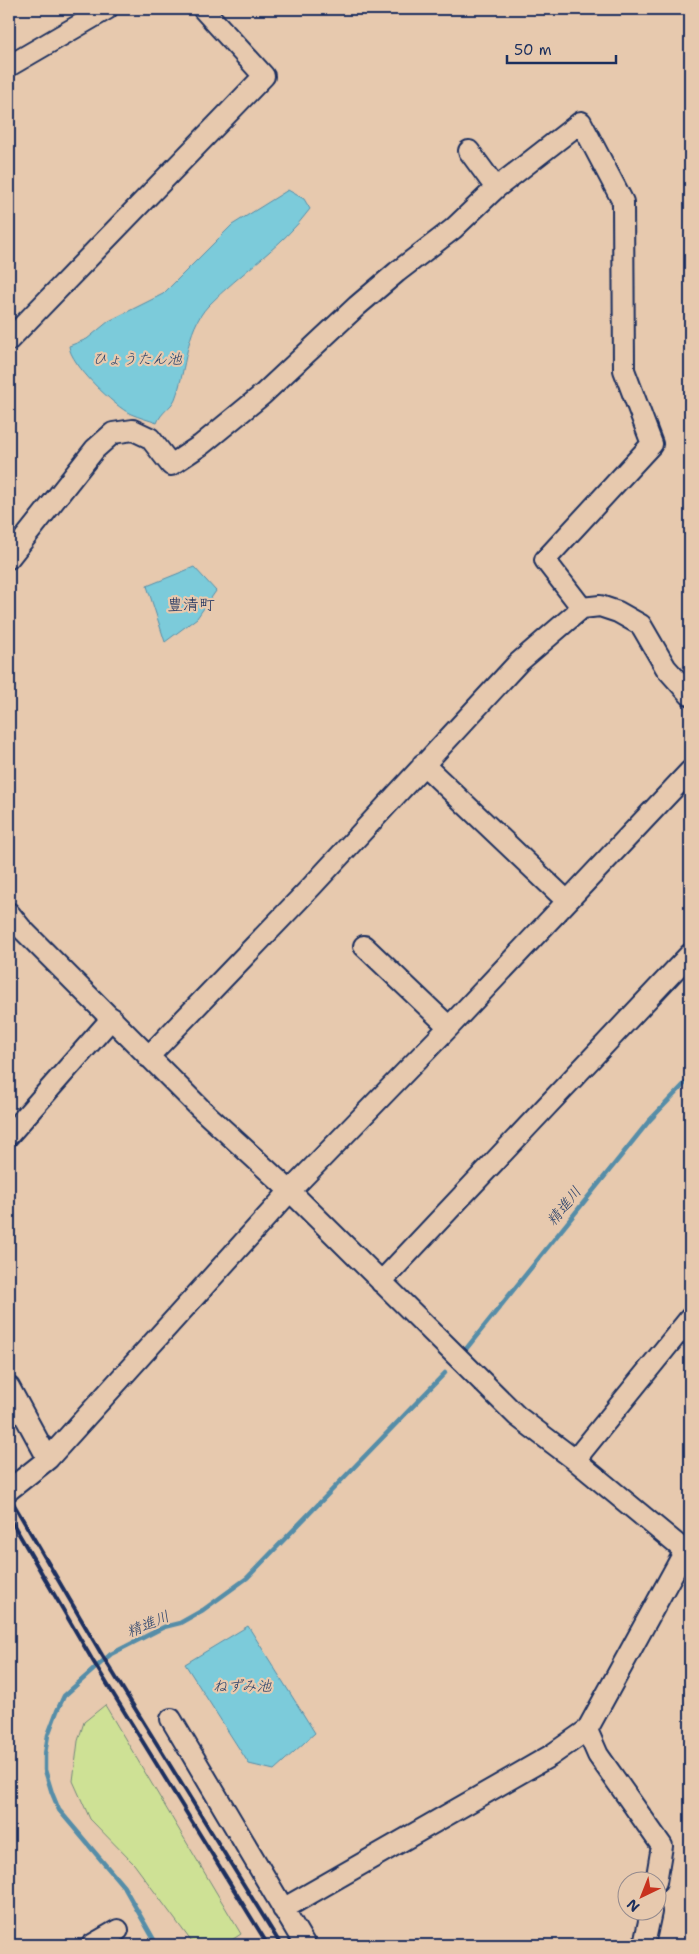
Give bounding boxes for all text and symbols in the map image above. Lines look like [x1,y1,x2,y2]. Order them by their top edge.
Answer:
scale bar [507,32,615,64]
text: 50 m [514,40,552,60]
water label: ひょうたん池 [92,349,183,369]
district label: 豊清町 [167,594,215,615]
water label: 精進川 [542,1182,586,1230]
water label: 精進川 [123,1606,173,1642]
water label: ねずみ池 [213,1676,272,1696]
north arrow [616,1872,666,1922]
text: N [623,1895,643,1916]

